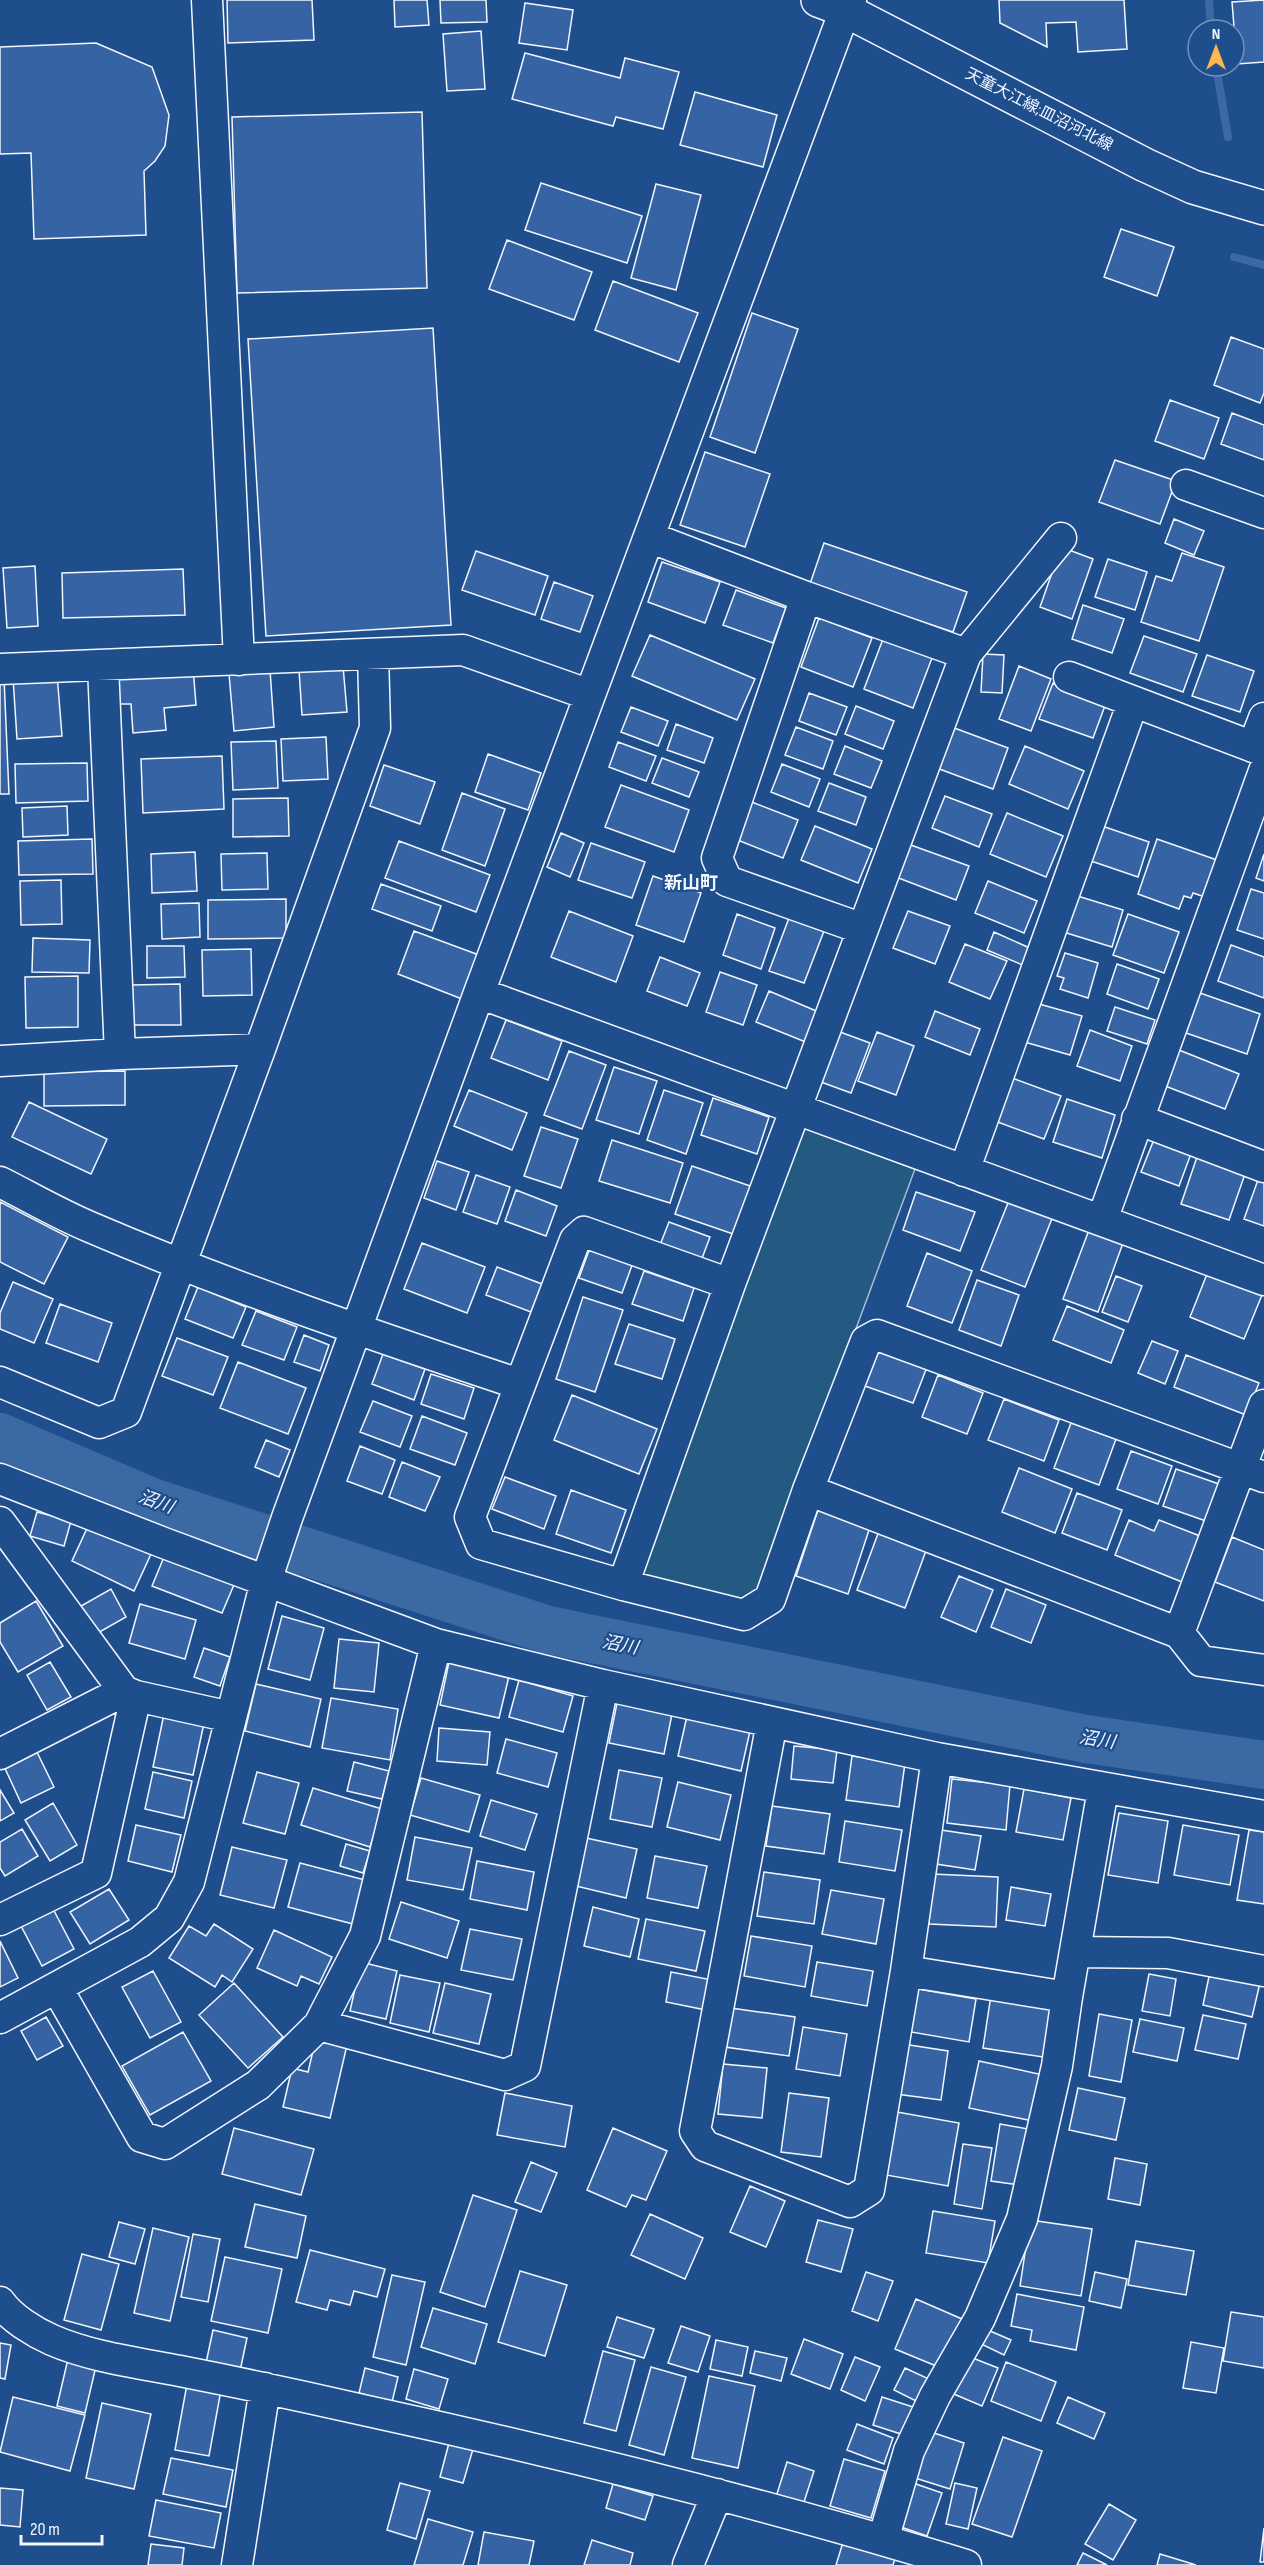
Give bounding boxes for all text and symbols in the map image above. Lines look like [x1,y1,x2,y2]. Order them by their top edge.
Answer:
north arrow [1186,18,1246,78]
text: N [1212,25,1220,44]
street label: 天童大江線;皿沼河北線 [962,65,1116,155]
district label: 新山町 [664,873,718,894]
water label: 沼川 [135,1486,178,1519]
water label: 沼川 [600,1631,642,1659]
water label: 沼川 [1078,1727,1118,1753]
scale bar [21,2508,102,2546]
text: 20 m [30,2519,60,2540]

